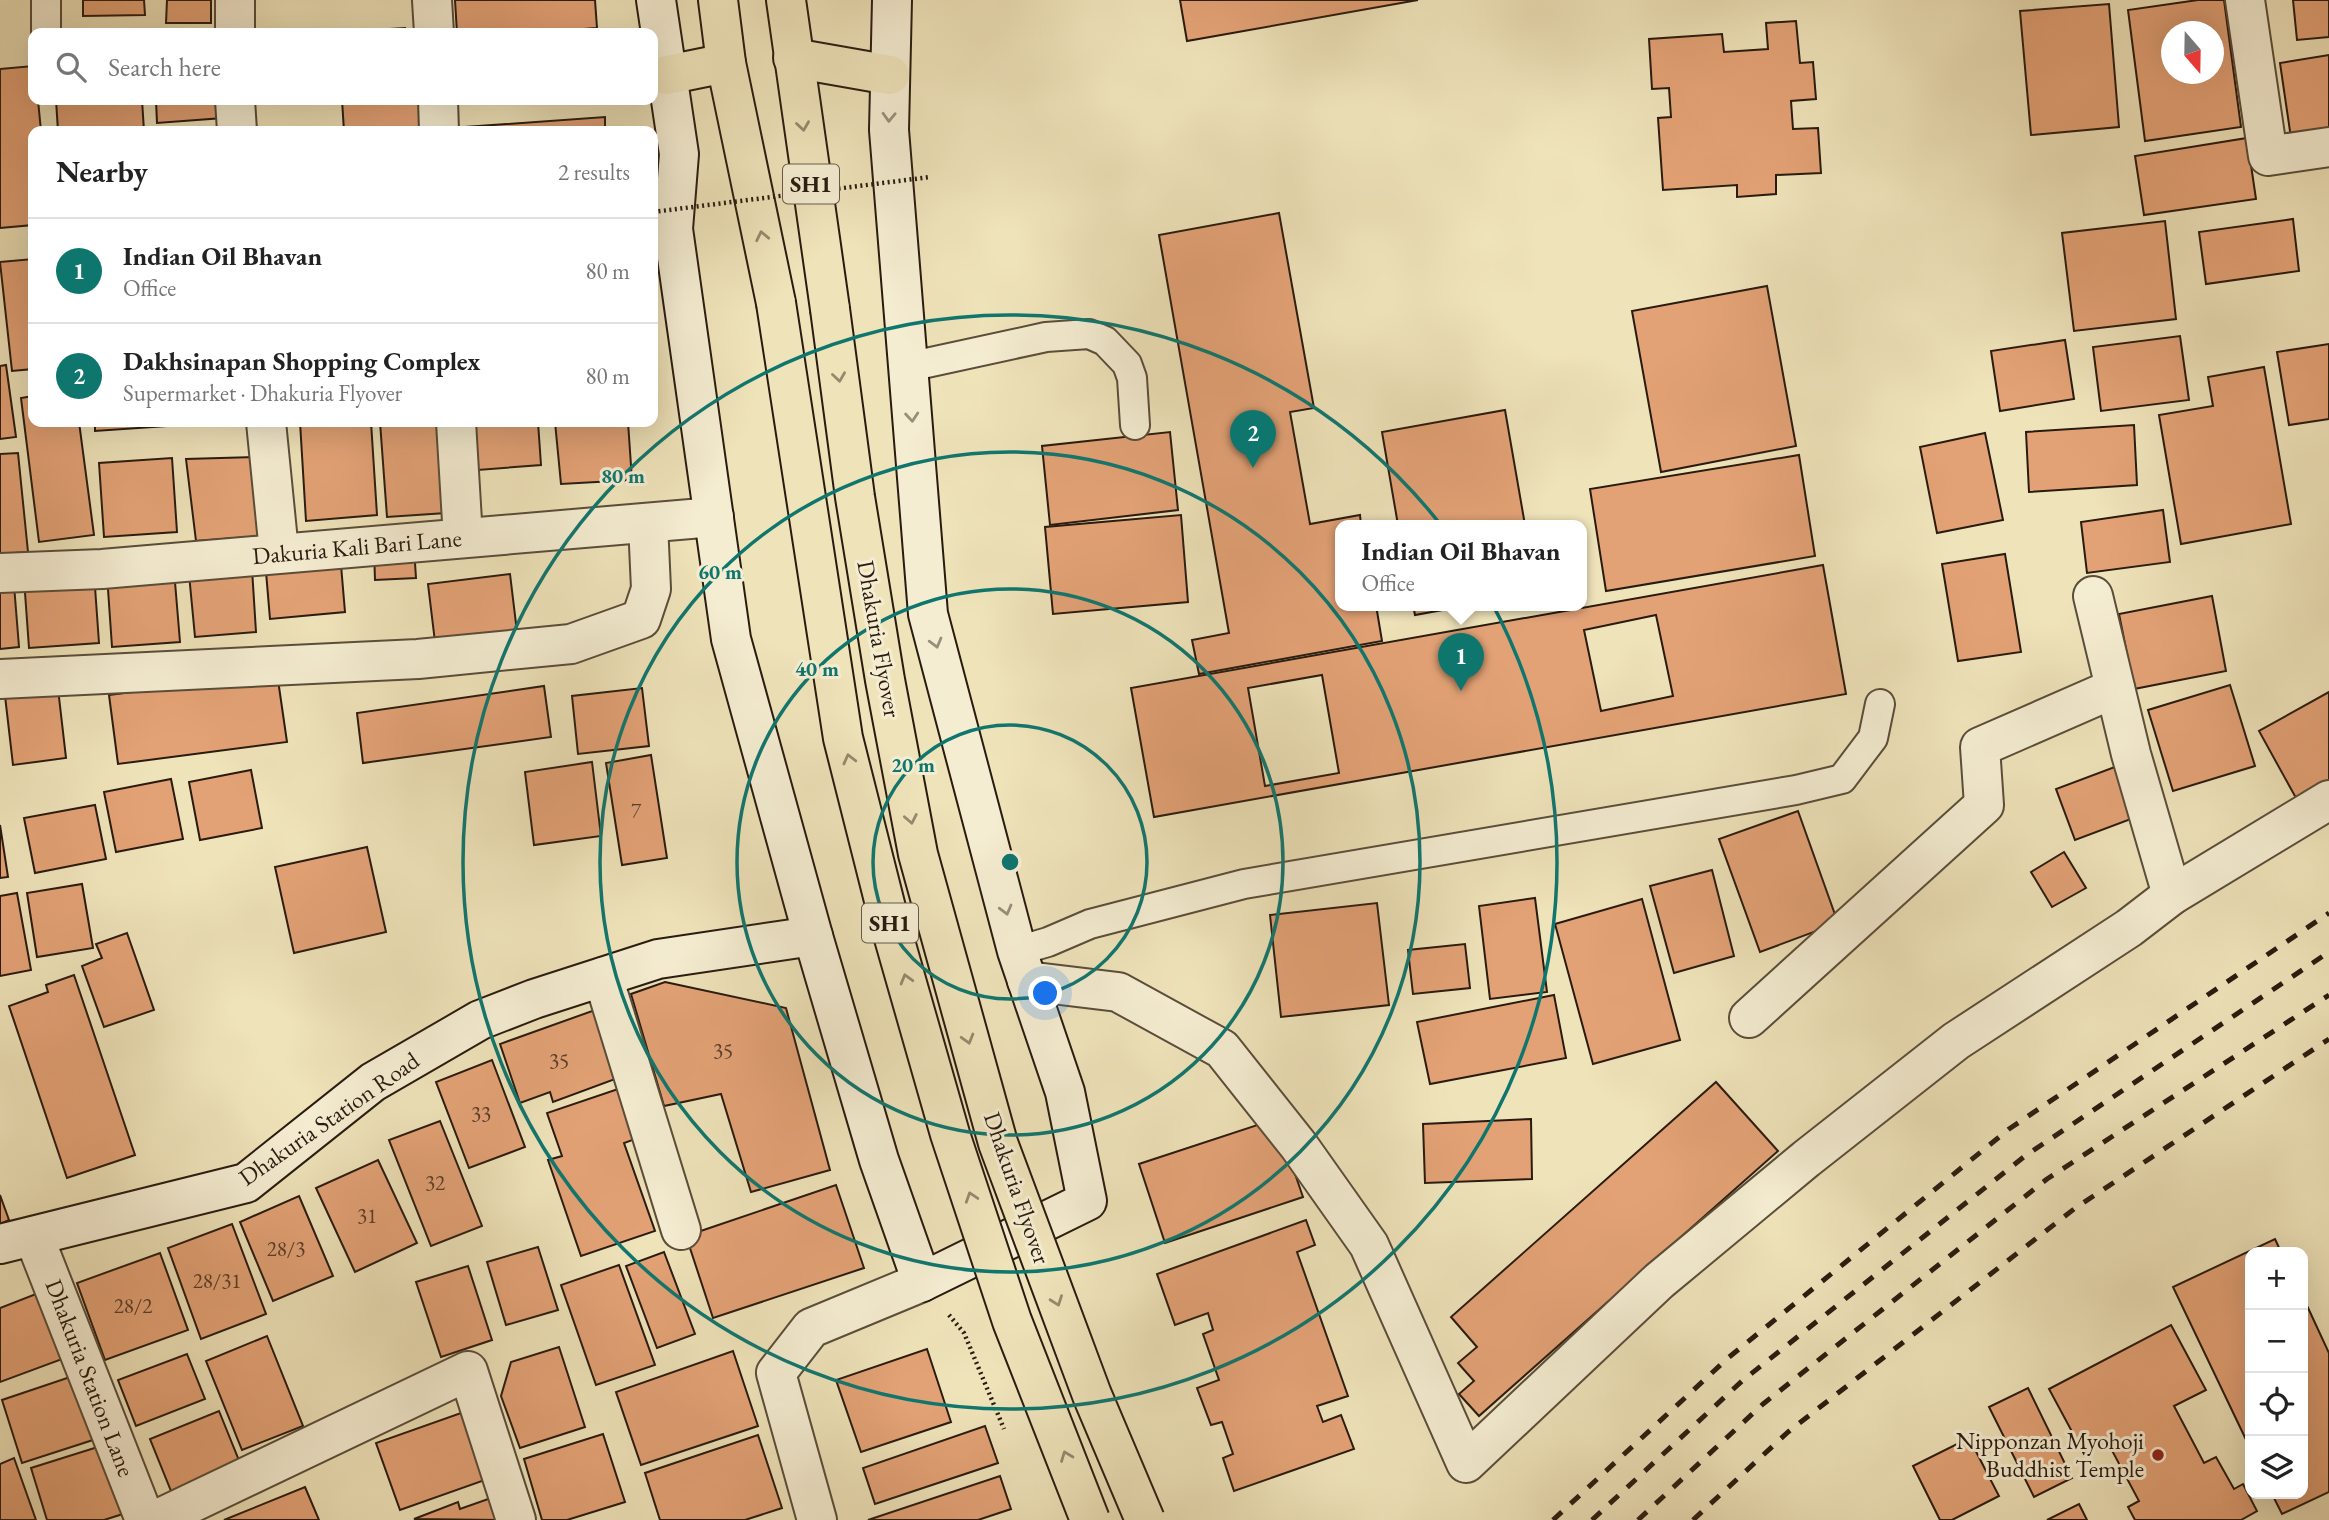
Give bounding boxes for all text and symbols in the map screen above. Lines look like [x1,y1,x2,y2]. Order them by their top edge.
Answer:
north arrow [2161,21,2224,84]
search box [28,28,658,105]
icon: search [52,48,90,86]
text: Search here [108,50,221,84]
one-way arrow [881,112,897,123]
one-way arrow [795,120,810,132]
text: Nearby [56,152,148,191]
text: 2 results [558,157,630,187]
road number: SH1 [783,164,839,204]
one-way arrow [756,230,771,242]
text: Indian Oil Bhavan [123,239,322,273]
text: 1 [73,256,85,286]
text: 80 m [585,256,630,286]
text: Office [123,273,176,303]
text: Dakhsinapan Shopping Complex [123,344,480,378]
text: 2 [73,361,85,391]
text: 80 m [585,361,630,391]
one-way arrow [831,371,846,383]
text: Supermarket · Dhakuria Flyover [123,378,402,408]
pin: 2 [1230,410,1276,468]
one-way arrow [904,412,919,423]
text: 80 m [601,462,645,489]
popup [1335,520,1587,611]
street label: Dakuria Kali Bari Lane [251,522,463,571]
text: Indian Oil Bhavan [1361,534,1561,568]
text: 60 m [698,558,742,585]
street label: Dhakuria Flyover [850,558,909,720]
text: Office [1361,568,1415,598]
pin: 1 [1438,633,1484,691]
one-way arrow [927,637,942,649]
text: 40 m [795,655,839,682]
text: 20 m [891,751,935,778]
one-way arrow [843,753,857,765]
house number: 7 [631,797,642,824]
one-way arrow [903,813,918,825]
centre of rings [998,850,1022,874]
road number: SH1 [862,904,918,942]
one-way arrow [998,904,1012,916]
one-way arrow [899,973,914,985]
your location [1028,976,1062,1010]
one-way arrow [960,1033,975,1045]
house number: 35 [713,1037,733,1064]
street label: Dhakuria Station Road [232,1044,426,1193]
house number: 35 [549,1047,569,1074]
house number: 33 [471,1100,491,1127]
street label: Dhakuria Flyover [977,1108,1058,1268]
house number: 32 [425,1169,445,1196]
one-way arrow [965,1191,979,1203]
house number: 31 [357,1202,377,1229]
house number: 28/3 [267,1235,305,1262]
map controls [2245,1247,2308,1499]
button: + [2245,1247,2308,1310]
house number: 28/31 [193,1267,241,1294]
street label: Dhakuria Station Lane [39,1275,142,1481]
house number: 28/2 [114,1292,152,1319]
one-way arrow [1049,1294,1063,1306]
button: − [2245,1310,2308,1373]
button: locate [2245,1373,2308,1436]
place label: Nipponzan Myohoji Buddhist Temple [1956,1425,2144,1484]
button: layers [2245,1436,2308,1499]
marker: Nipponzan Myohoji Buddhist Temple [2150,1447,2166,1463]
one-way arrow [1060,1451,1074,1463]

